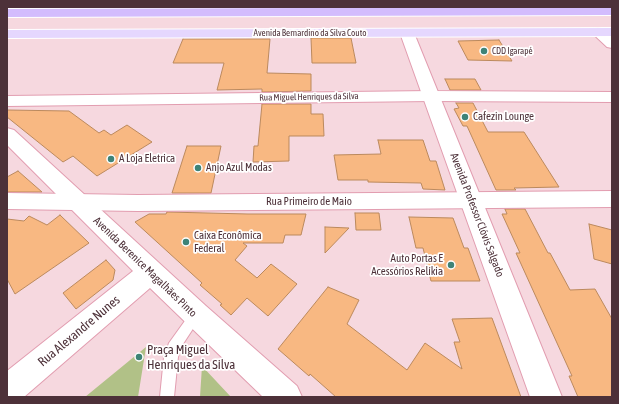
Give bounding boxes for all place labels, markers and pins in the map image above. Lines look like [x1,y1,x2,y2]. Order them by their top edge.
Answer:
marker: CDD Igarapé [479,46,489,56]
place label: CDD Igarapé [492,46,533,56]
place label: Cafezin Lounge [473,110,534,124]
marker: Cafezin Lounge [460,112,470,122]
place label: A Loja Eletrica [119,152,175,166]
marker: A Loja Eletrica [106,154,116,164]
place label: Anjo Azul Modas [206,161,272,175]
marker: Anjo Azul Modas [193,163,203,173]
place label: Caixa Econômica Federal [194,229,262,255]
marker: Caixa Econômica Federal [181,237,191,247]
place label: Auto Portas E Acessórios Relíkia [371,252,443,278]
marker: Auto Portas E Acessórios Relíkia [446,260,456,270]
place label: Praça Miguel Henriques da Silva [147,342,235,373]
marker: Praça Miguel Henriques da Silva [134,352,144,362]

